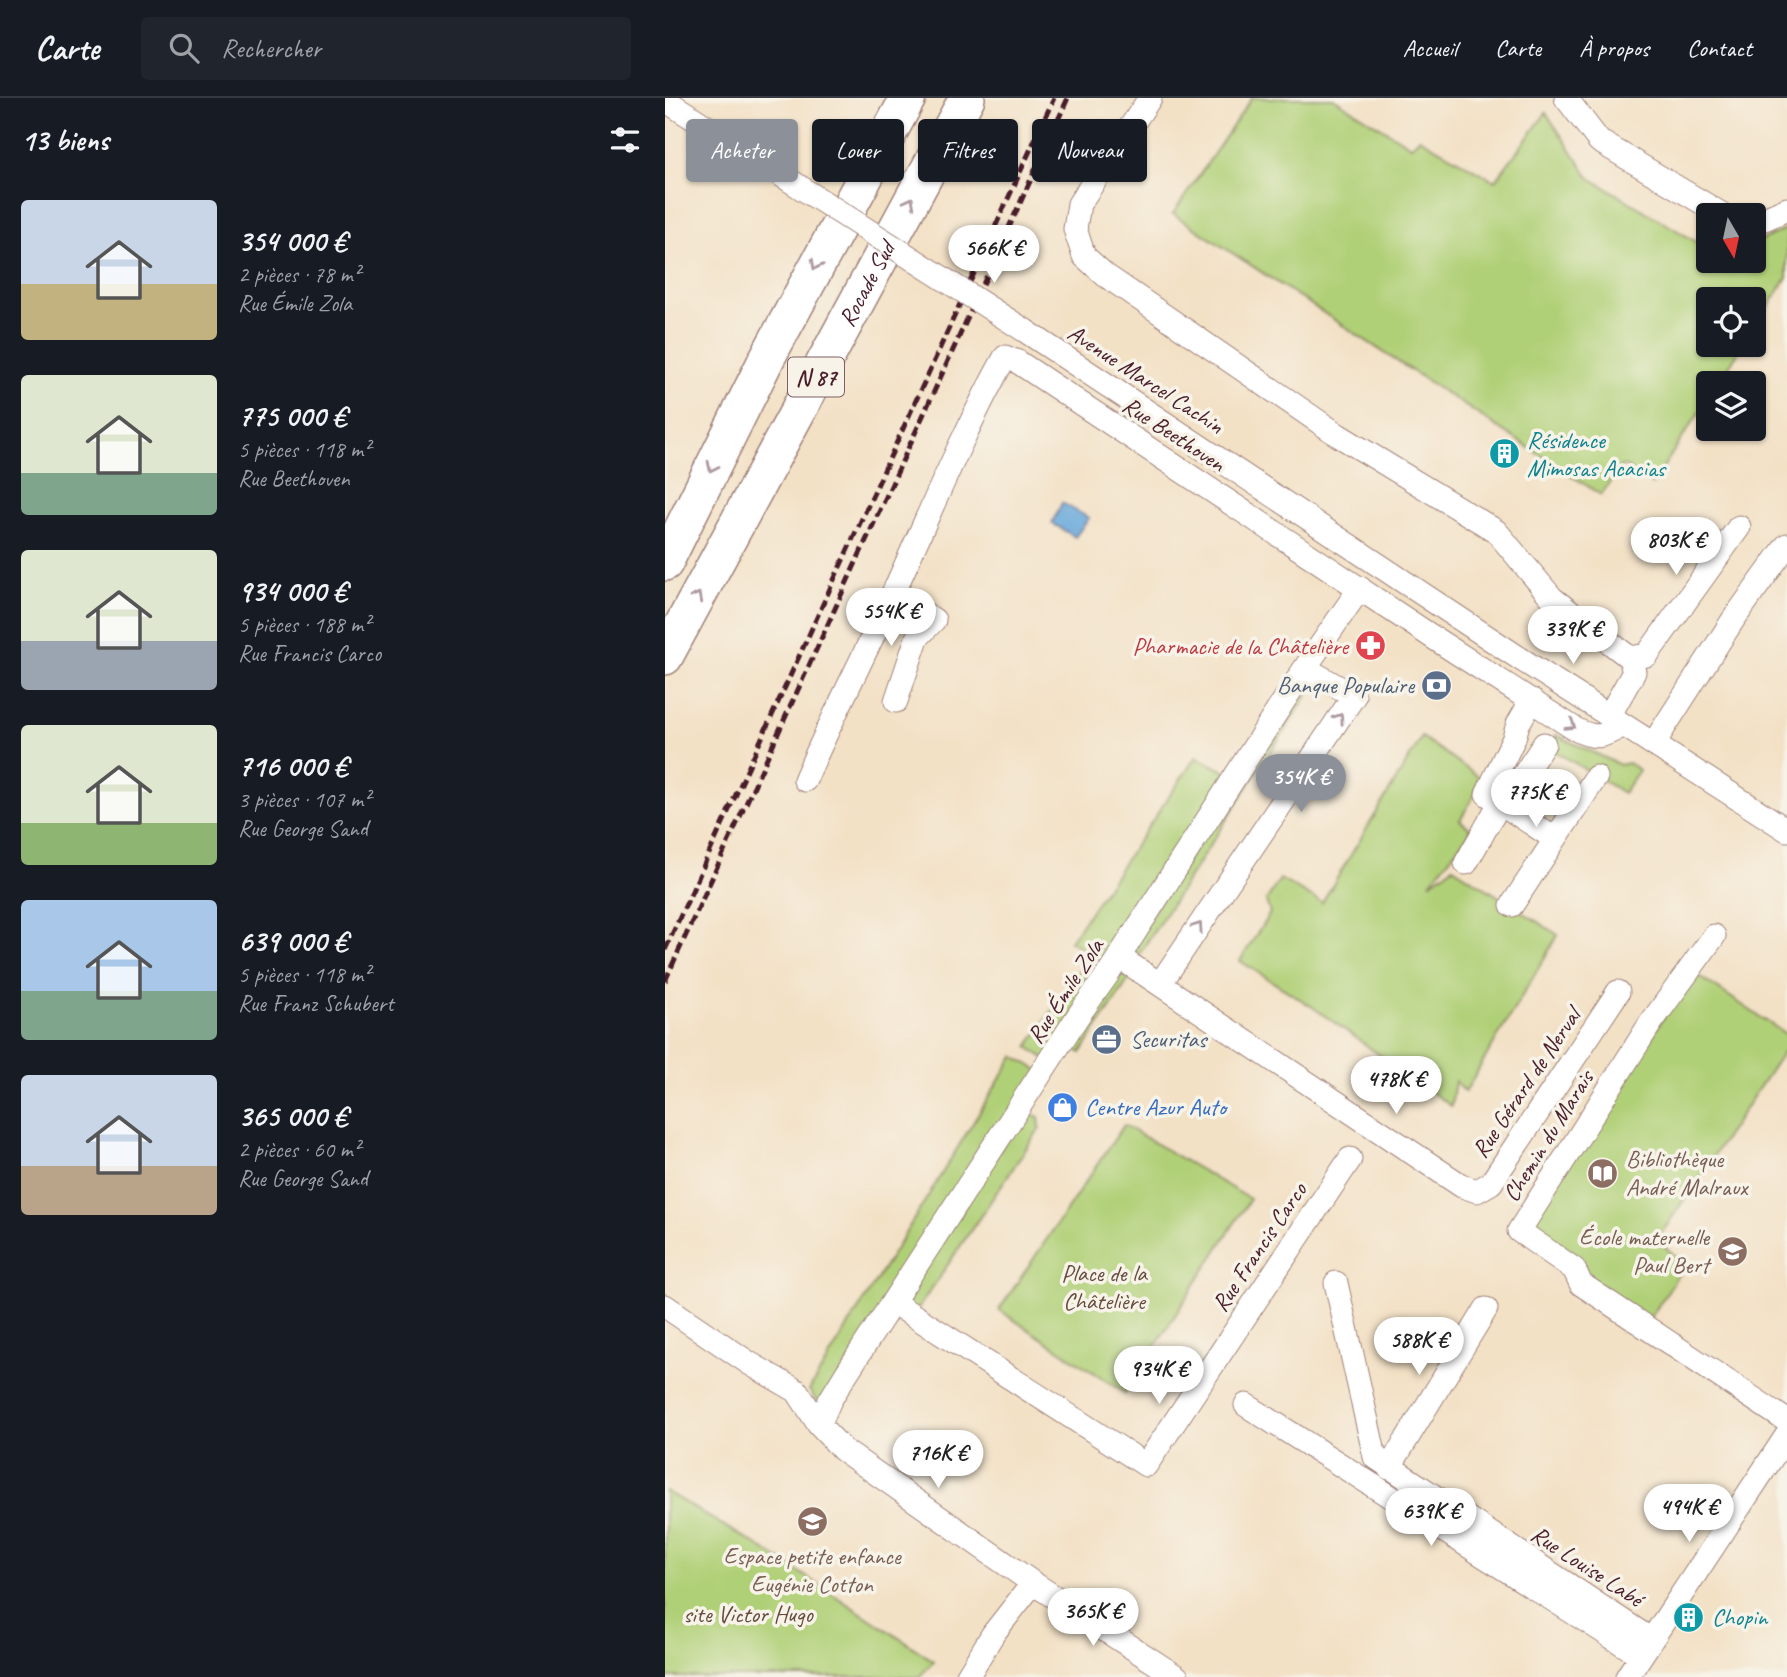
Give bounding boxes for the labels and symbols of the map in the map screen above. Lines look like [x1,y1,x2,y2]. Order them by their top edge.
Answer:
one-way arrow [902,197,915,210]
north arrow [1696,203,1766,273]
pin: 566K € [937,226,1051,285]
street label: Rocade Sud [832,233,903,332]
one-way arrow [811,258,824,270]
street label: Avenue Marcel Cachin [1062,317,1230,441]
road number: N 87 [788,358,844,396]
street label: Rue Beethoven [1117,390,1232,479]
place label: Résidence Mimosas Acacias [1527,425,1667,483]
building icon: Résidence Mimosas Acacias [1487,437,1521,471]
one-way arrow [706,460,720,472]
pin: 803K € [1619,518,1733,577]
pin: 554K € [834,588,948,648]
one-way arrow [689,591,703,604]
pin: 339K € [1516,606,1630,666]
pharmacy icon: Pharmacie de la Châtelière [1354,629,1388,663]
place label: Pharmacie de la Châtelière [1132,631,1350,661]
bank icon: Banque Populaire [1420,668,1454,702]
place label: Banque Populaire [1277,670,1416,700]
one-way arrow [1331,713,1343,726]
one-way arrow [1563,717,1576,730]
pin: 354K € [1244,754,1358,814]
pin: 775K € [1479,770,1593,829]
one-way arrow [1190,922,1203,935]
street label: Rue Émile Zola [1020,932,1111,1049]
street label: Rue Gérard de Nerval [1465,999,1589,1163]
office icon: Securitas [1090,1022,1124,1056]
place label: Securitas [1130,1024,1209,1054]
pin: 478K € [1339,1056,1453,1116]
street label: Chemin du Marais [1496,1063,1601,1207]
shop icon: Centre Azur Auto [1045,1090,1079,1124]
place label: Centre Azur Auto [1085,1092,1228,1122]
place label: Bibliothèque André Malraux [1626,1144,1749,1202]
library icon: Bibliothèque André Malraux [1586,1156,1620,1190]
street label: Rue Francis Carco [1205,1175,1314,1317]
place label: École maternelle Paul Bert [1579,1222,1712,1280]
school or university icon: École maternelle Paul Bert [1715,1234,1749,1268]
park label: Place de la Châtelière [1061,1258,1148,1316]
pin: 588K € [1362,1318,1476,1377]
pin: 934K € [1102,1346,1216,1406]
pin: 716K € [881,1430,995,1490]
pin: 494K € [1632,1484,1746,1544]
pin: 639K € [1374,1488,1488,1548]
school or university icon: Espace petite enfance Eugénie Cotton [795,1505,829,1539]
street label: Rue Louise Labé [1525,1519,1652,1616]
place label: Espace petite enfance Eugénie Cotton [723,1541,903,1599]
pin: 365K € [1036,1588,1150,1648]
park label: site Victor Hugo [683,1599,814,1629]
building icon: Chopin [1672,1600,1706,1634]
place label: Chopin [1712,1602,1768,1632]

